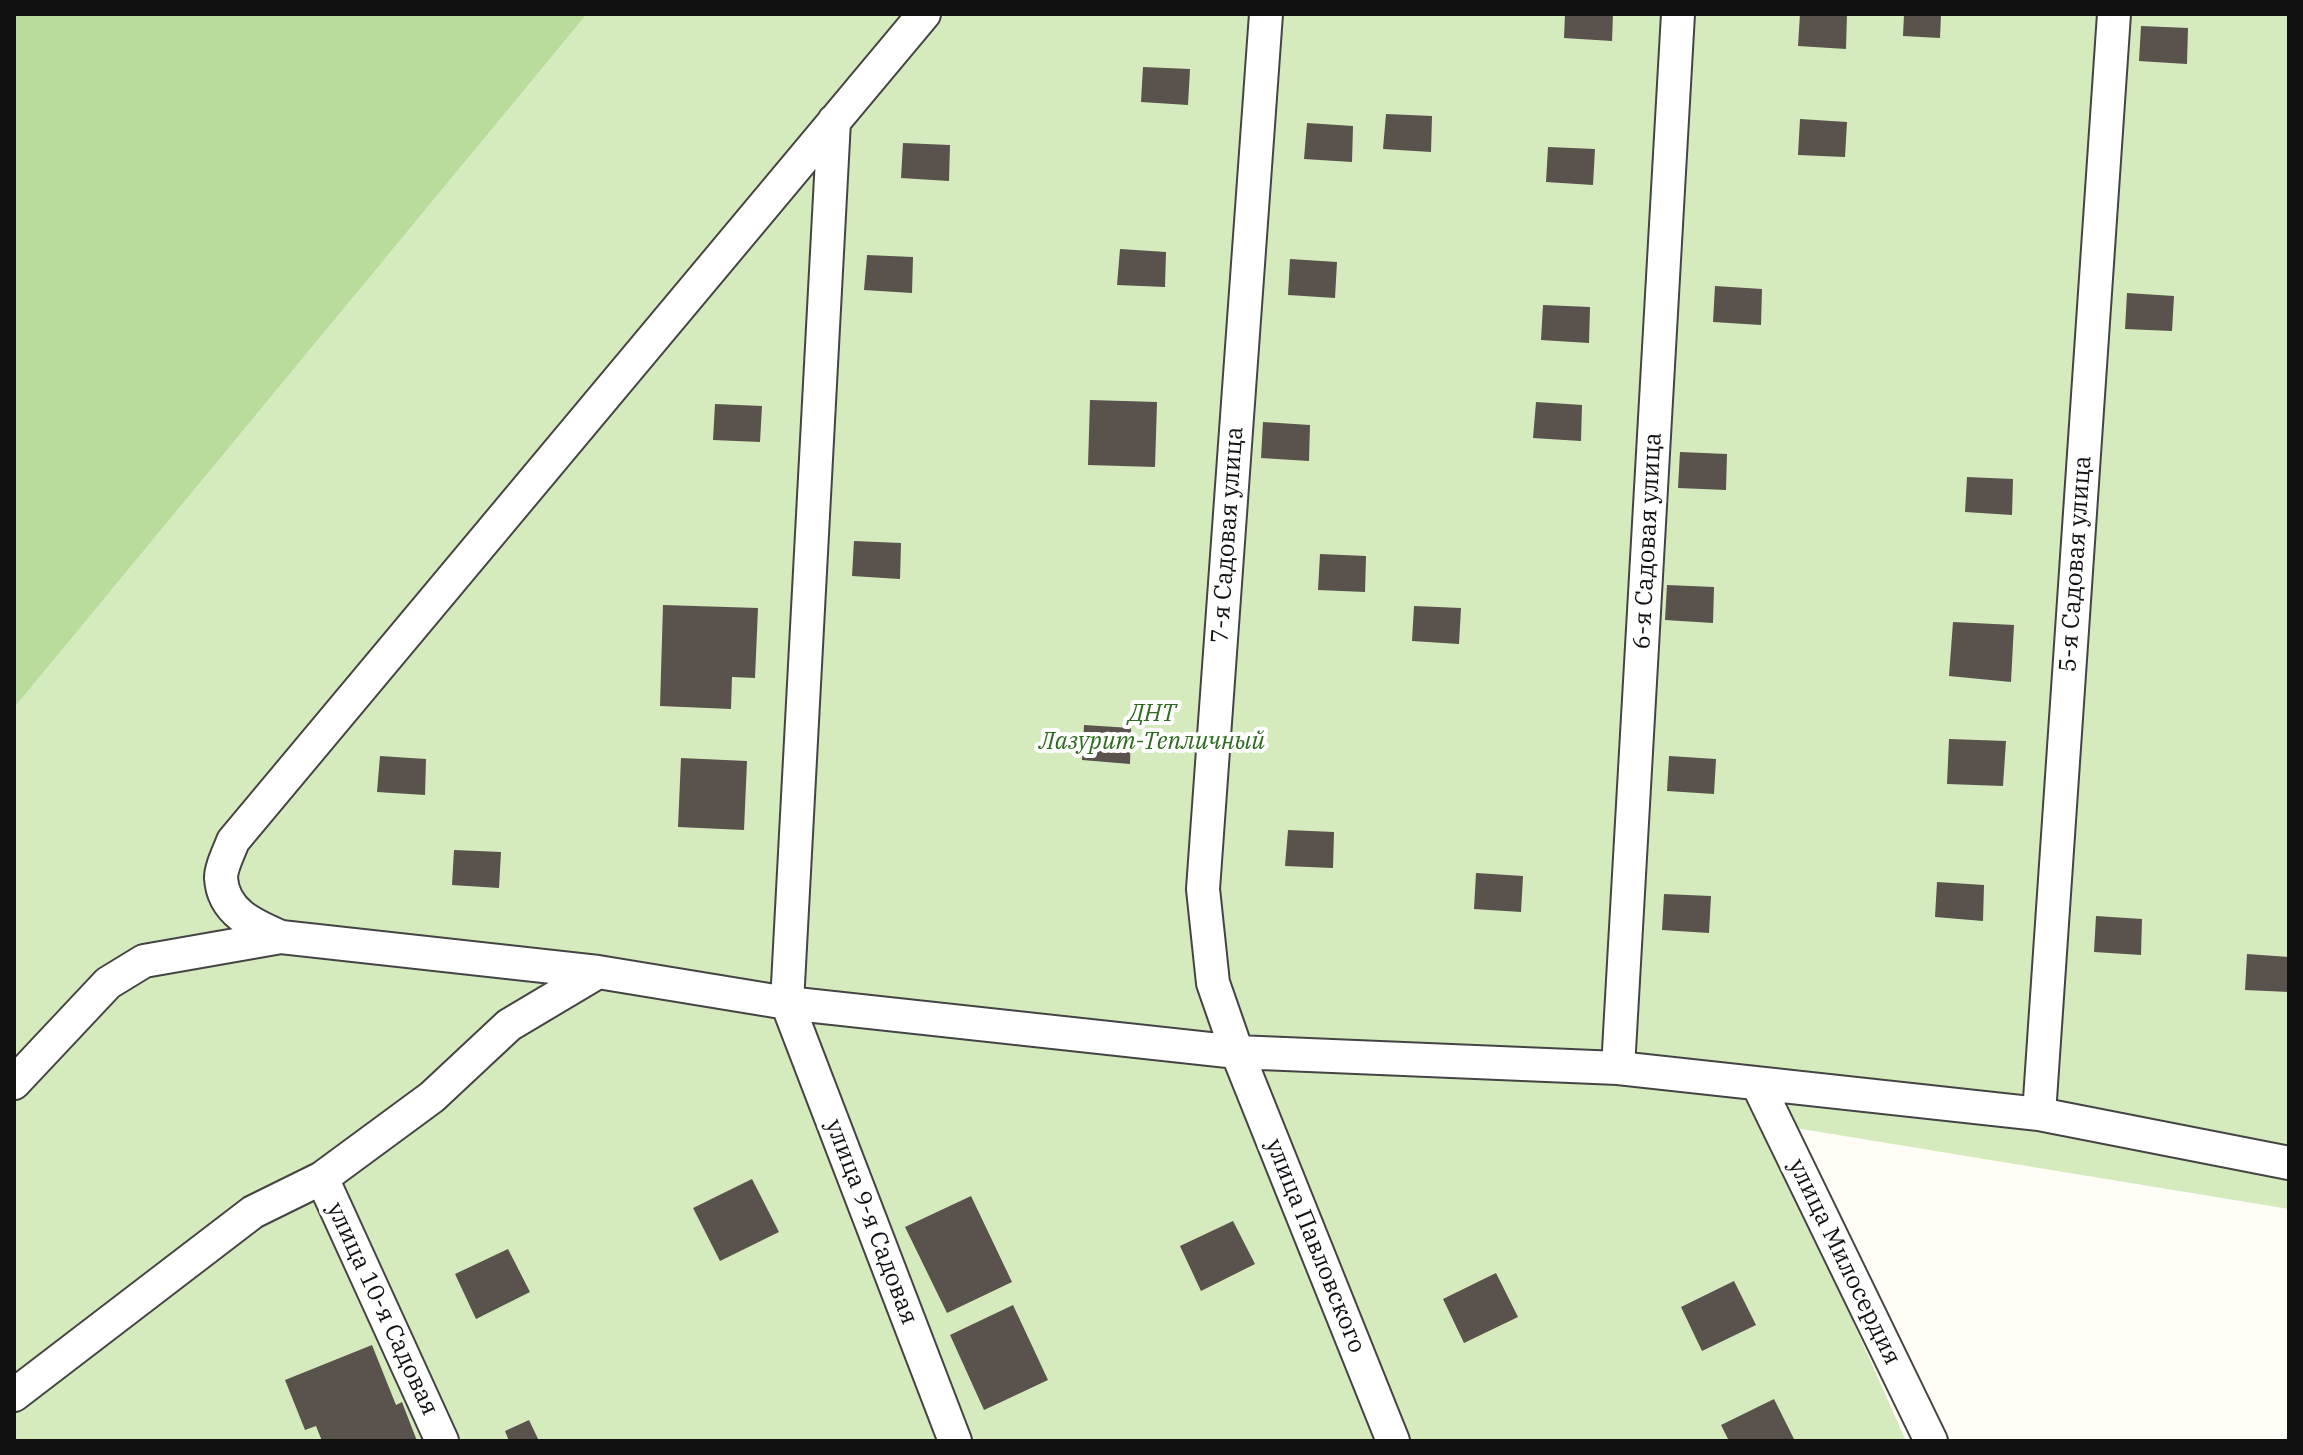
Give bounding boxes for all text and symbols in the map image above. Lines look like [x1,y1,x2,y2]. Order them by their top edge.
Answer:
street label: 7-я Садовая улица [1206,426,1250,644]
street label: 6-я Садовая улица [1628,432,1668,650]
street label: 5-я Садовая улица [2054,455,2098,673]
park label: ДНТ Лазурит-Тепличный [1039,700,1265,756]
street label: улица 9-я Садовая [819,1115,923,1329]
street label: улица Павловского [1259,1135,1371,1357]
street label: улица Милосердия [1782,1154,1906,1370]
street label: улица 10-я Садовая [320,1198,444,1420]

